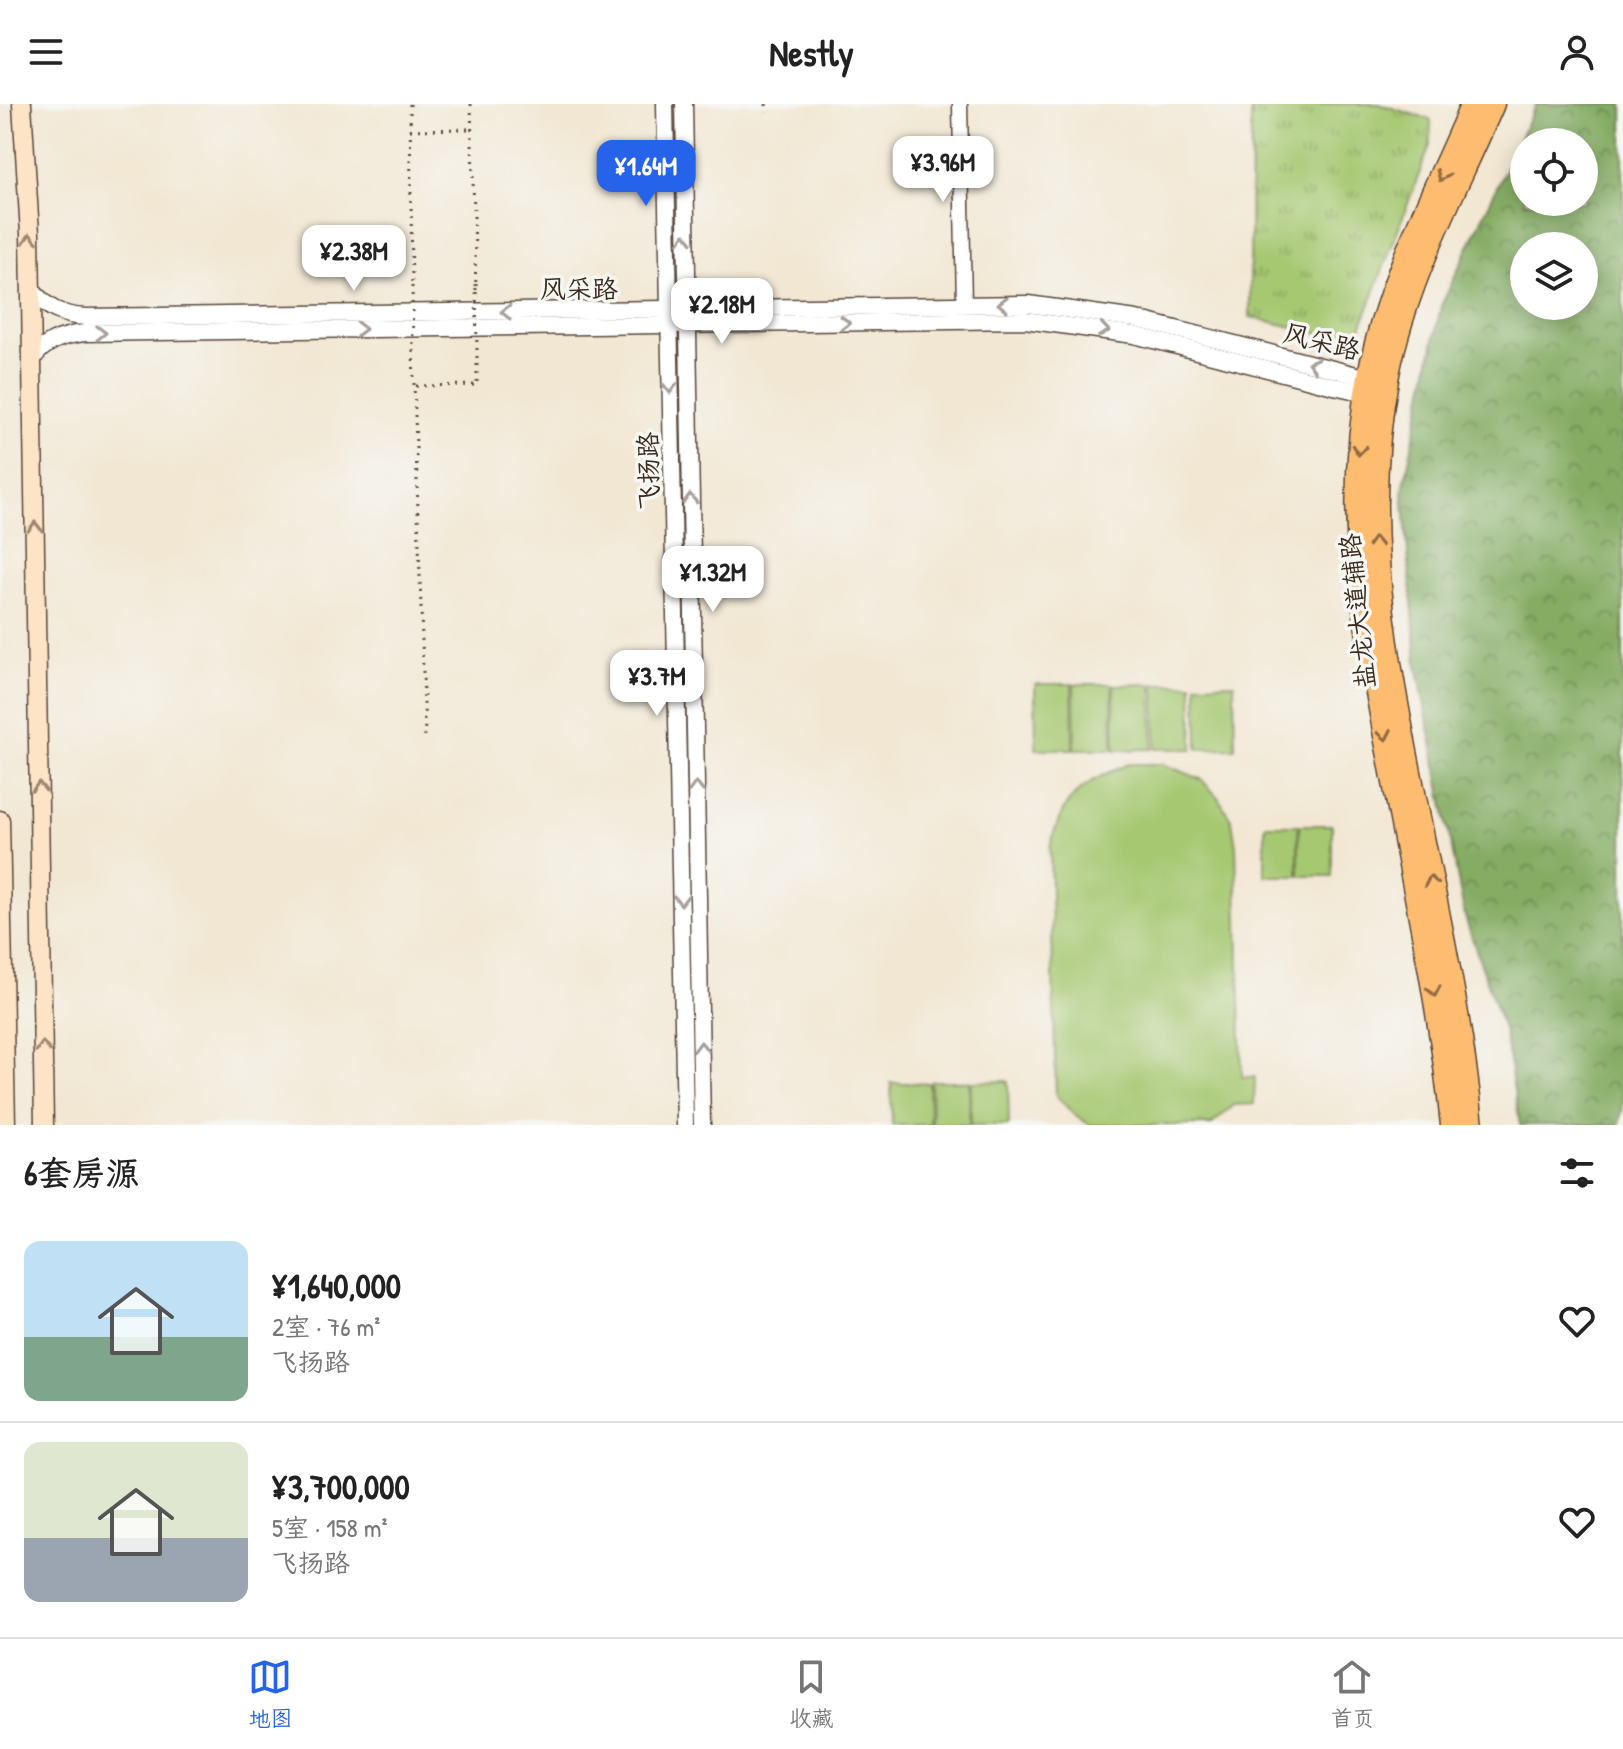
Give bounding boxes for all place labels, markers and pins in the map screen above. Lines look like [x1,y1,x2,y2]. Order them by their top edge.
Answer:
pin: ¥3.96M [878,136,1008,204]
pin: ¥1.64M [581,140,711,208]
pin: ¥2.38M [289,225,419,293]
pin: ¥2.18M [657,278,787,346]
pin: ¥1.32M [648,546,778,614]
pin: ¥3.7M [601,650,713,718]

